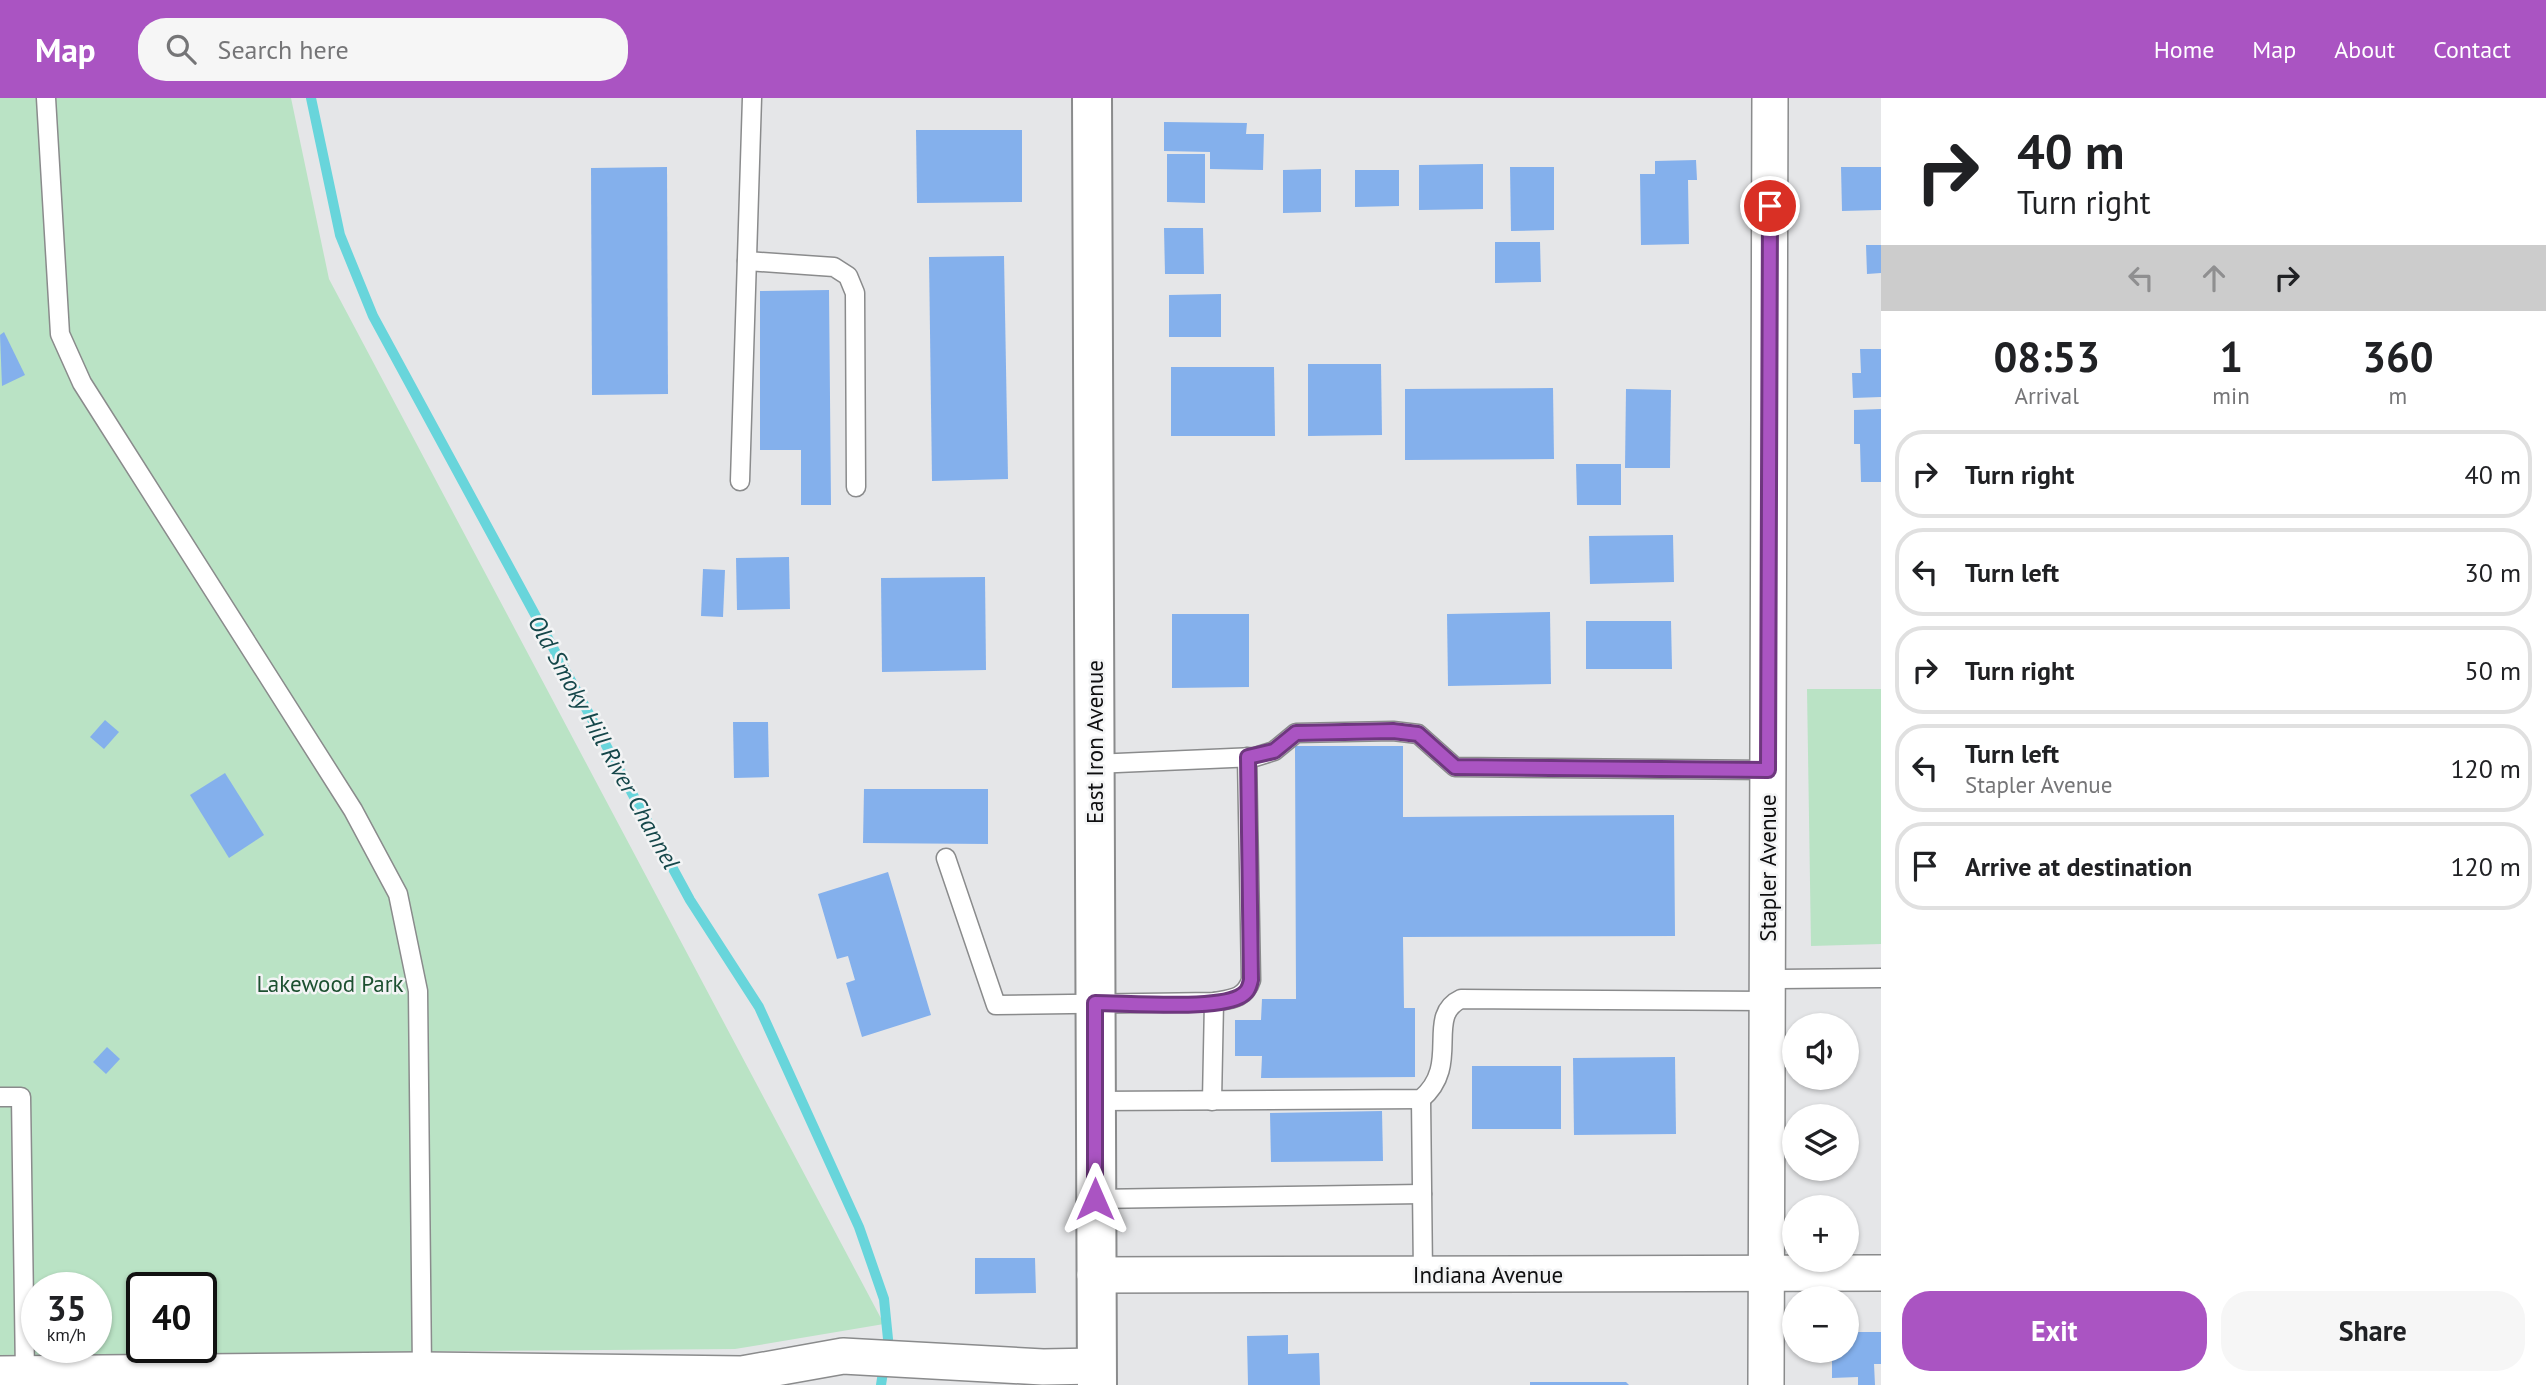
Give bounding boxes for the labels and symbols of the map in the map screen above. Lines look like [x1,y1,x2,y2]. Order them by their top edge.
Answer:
pin [1740,176,1800,236]
water label: Old Smoky Hill River Channel [521,609,687,875]
street label: East Iron Avenue [1080,660,1109,824]
street label: Stapler Avenue [1753,794,1782,942]
park label: Lakewood Park [256,969,404,998]
position arrow [1058,1162,1132,1236]
street label: Indiana Avenue [1413,1260,1563,1289]
speed limit sign: 40 [126,1272,217,1363]

